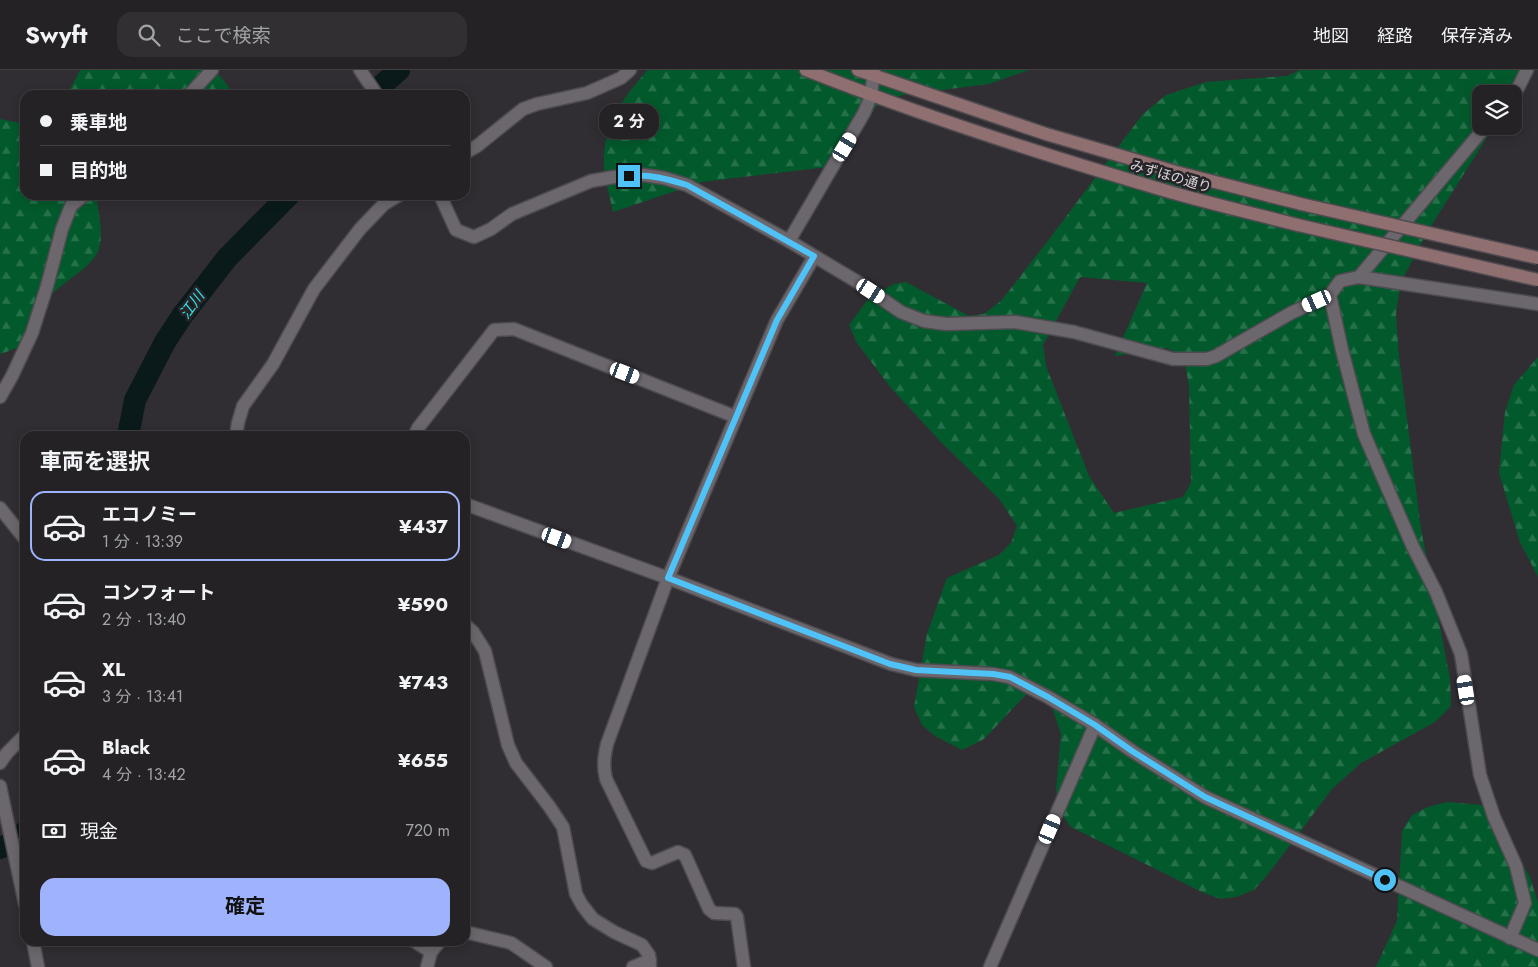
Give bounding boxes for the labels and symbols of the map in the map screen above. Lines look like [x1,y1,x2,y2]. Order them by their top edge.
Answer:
callout: 2 分 [599,104,659,138]
car [830,130,859,164]
street label: みずほの通り [1128,155,1214,197]
route end [618,165,640,187]
car [854,277,887,305]
water label: 江川 [174,285,211,324]
car [1300,288,1333,314]
car [608,361,641,385]
car [540,526,573,550]
car [1456,674,1475,706]
car [1037,812,1062,846]
route start [1374,869,1396,891]

